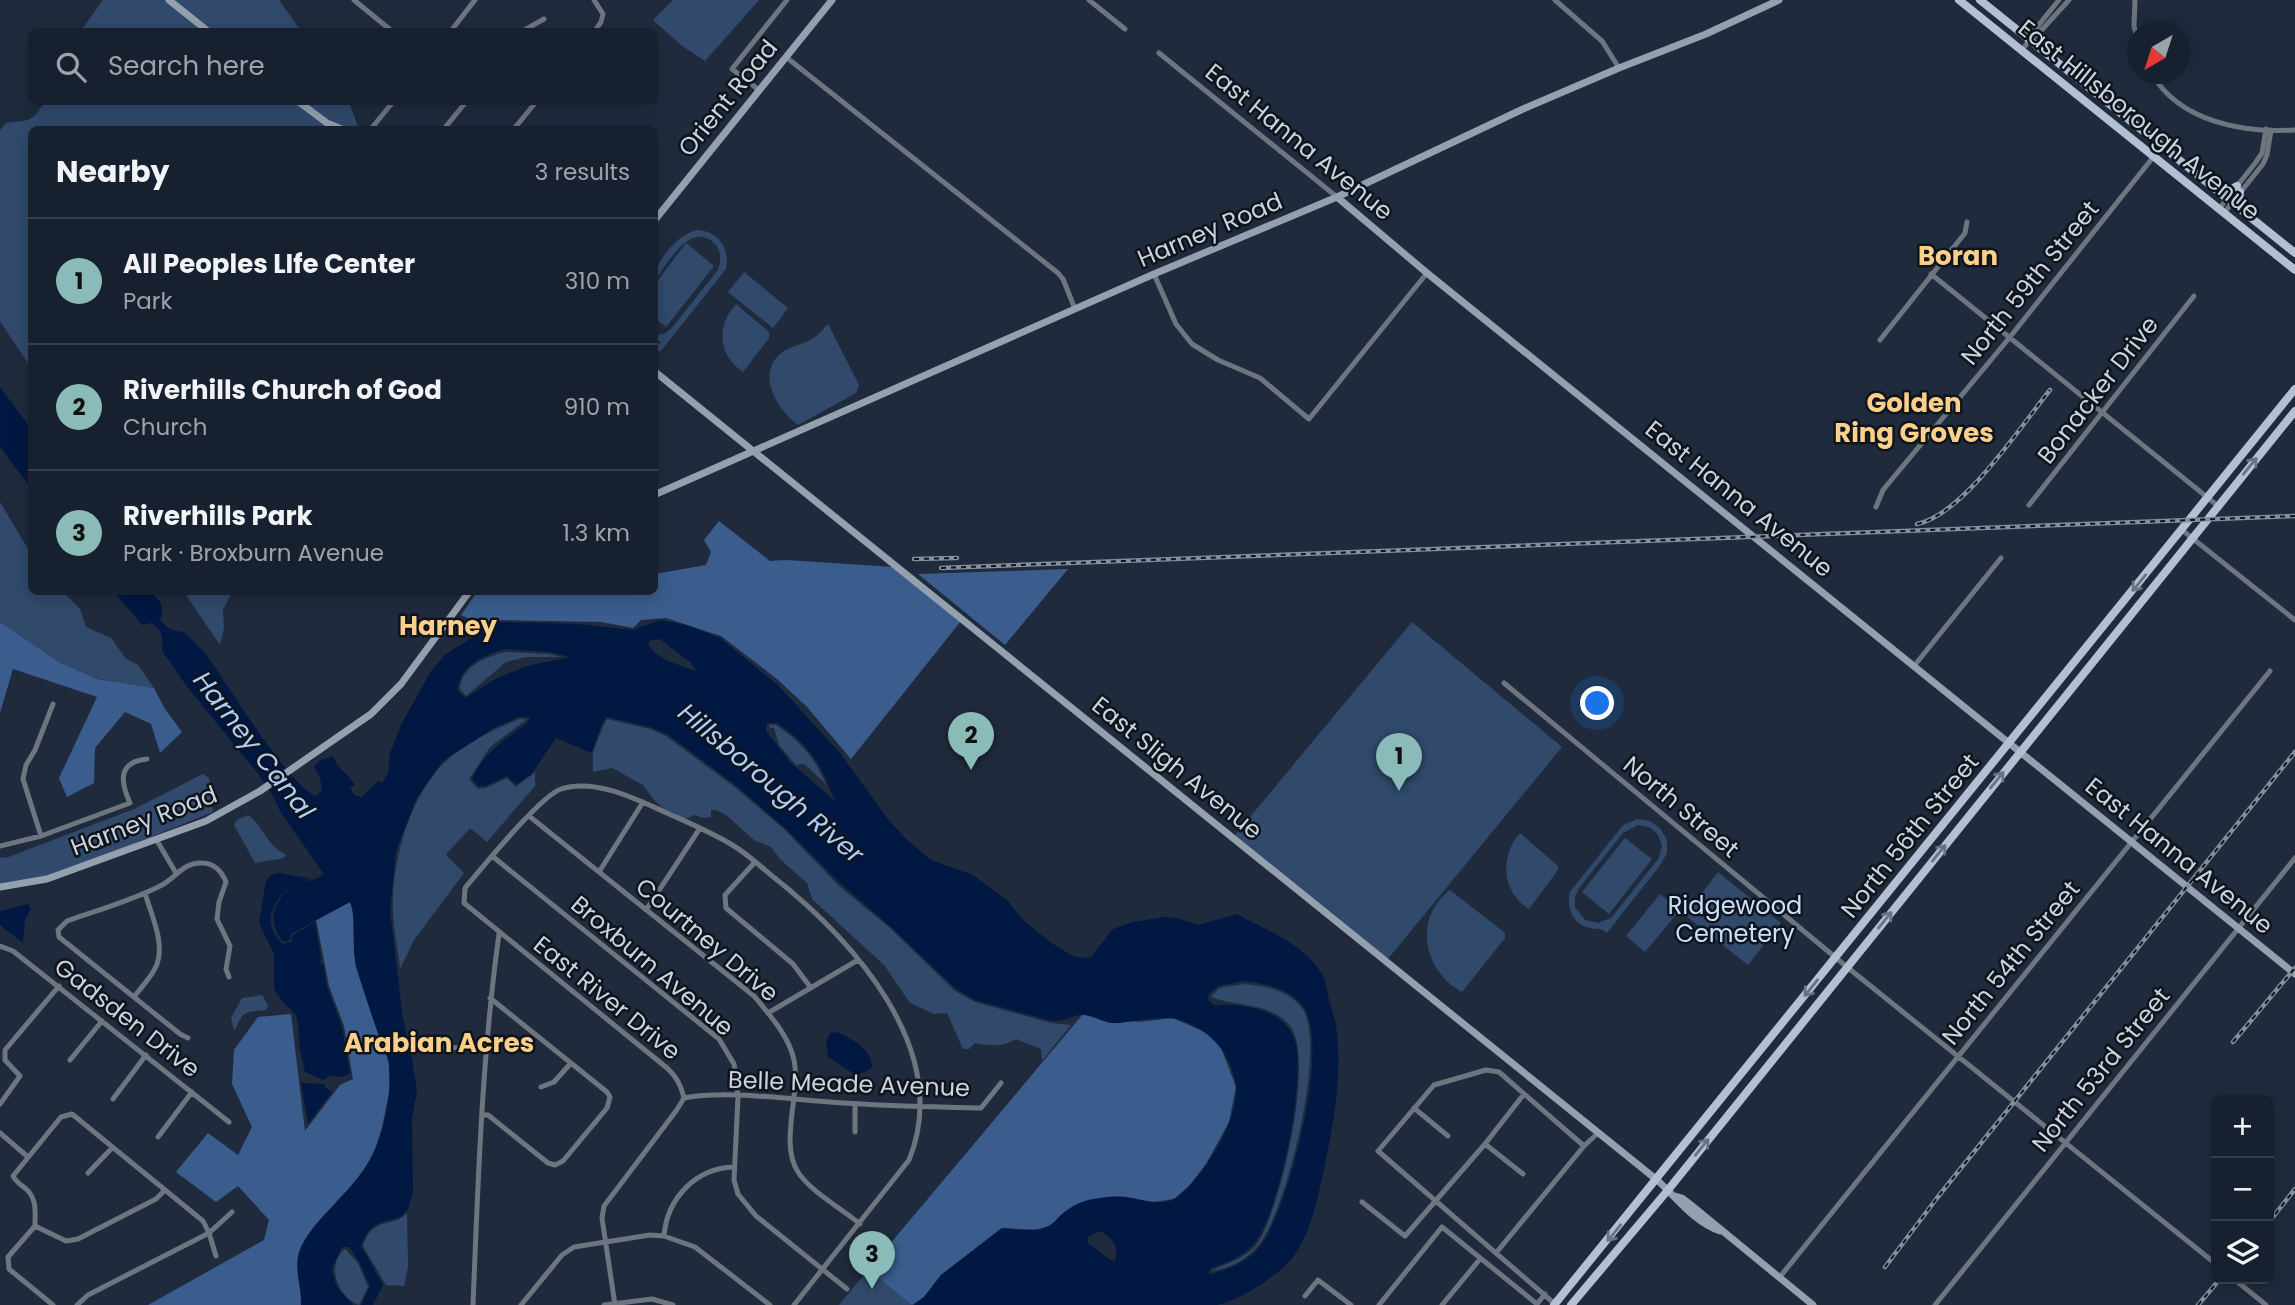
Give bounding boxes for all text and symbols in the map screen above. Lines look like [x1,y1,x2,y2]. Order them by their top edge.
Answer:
street label: East Hillsborough Avenue [2011,12,2267,228]
north arrow [2127,21,2190,84]
search box [28,28,658,105]
street label: Orient Road [670,32,785,163]
icon: search [52,48,90,86]
text: Search here [108,48,265,84]
street label: East Hanna Avenue [1199,56,1400,228]
text: Nearby [56,150,170,193]
text: 3 results [535,156,630,188]
street label: Harney Road [1132,184,1287,275]
street label: North 59th Street [1953,194,2106,372]
district label: Boran [1918,238,1998,274]
text: All Peoples LIfe Center [123,246,415,282]
text: 1 [75,265,83,297]
text: 310 m [565,265,630,297]
text: Park [123,285,172,317]
street label: Bonacker Drive [2030,309,2166,470]
text: Riverhills Church of God [123,372,442,408]
district label: Golden Ring Groves [1834,385,1994,451]
text: 2 [72,391,86,423]
text: 910 m [564,391,630,423]
text: Church [123,411,207,443]
street label: East Hanna Avenue [1639,413,1840,585]
one-way arrow [2242,458,2257,476]
text: Riverhills Park [123,498,313,534]
text: 3 [72,517,86,549]
text: 1.3 km [563,517,630,549]
text: Park · Broxburn Avenue [123,537,384,569]
one-way arrow [2131,573,2147,591]
district label: Harney [399,608,497,644]
water label: Harney Canal [185,664,324,827]
your location [1580,686,1614,720]
street label: East Sligh Avenue [1085,689,1269,847]
water label: Hillsborough River [670,694,873,872]
pin: 2 [948,712,994,770]
pin: 1 [1376,733,1422,791]
street label: North 56th Street [1833,747,1986,925]
street label: North Street [1616,748,1746,865]
street label: East Hanna Avenue [2079,770,2280,942]
one-way arrow [1989,772,2005,790]
street label: Harney Road [66,777,222,864]
one-way arrow [1931,845,1946,863]
street label: Courtney Drive [629,870,786,1009]
street label: North 54th Street [1934,874,2087,1052]
street label: Broxburn Avenue [564,888,741,1043]
park label: Ridgewood Cemetery [1668,889,1802,950]
one-way arrow [1877,911,1893,929]
street label: East River Drive [527,928,688,1067]
street label: Gadsden Drive [48,950,207,1085]
one-way arrow [1804,979,1819,997]
street label: North 53rd Street [2024,981,2177,1159]
district label: Arabian Acres [344,1025,534,1061]
street label: Belle Meade Avenue [727,1063,971,1104]
map controls [2211,1095,2274,1284]
button: + [2211,1095,2274,1158]
one-way arrow [1694,1138,1710,1156]
button: − [2211,1158,2274,1221]
button: layers [2211,1221,2274,1284]
one-way arrow [1606,1223,1621,1241]
pin: 3 [849,1231,895,1289]

